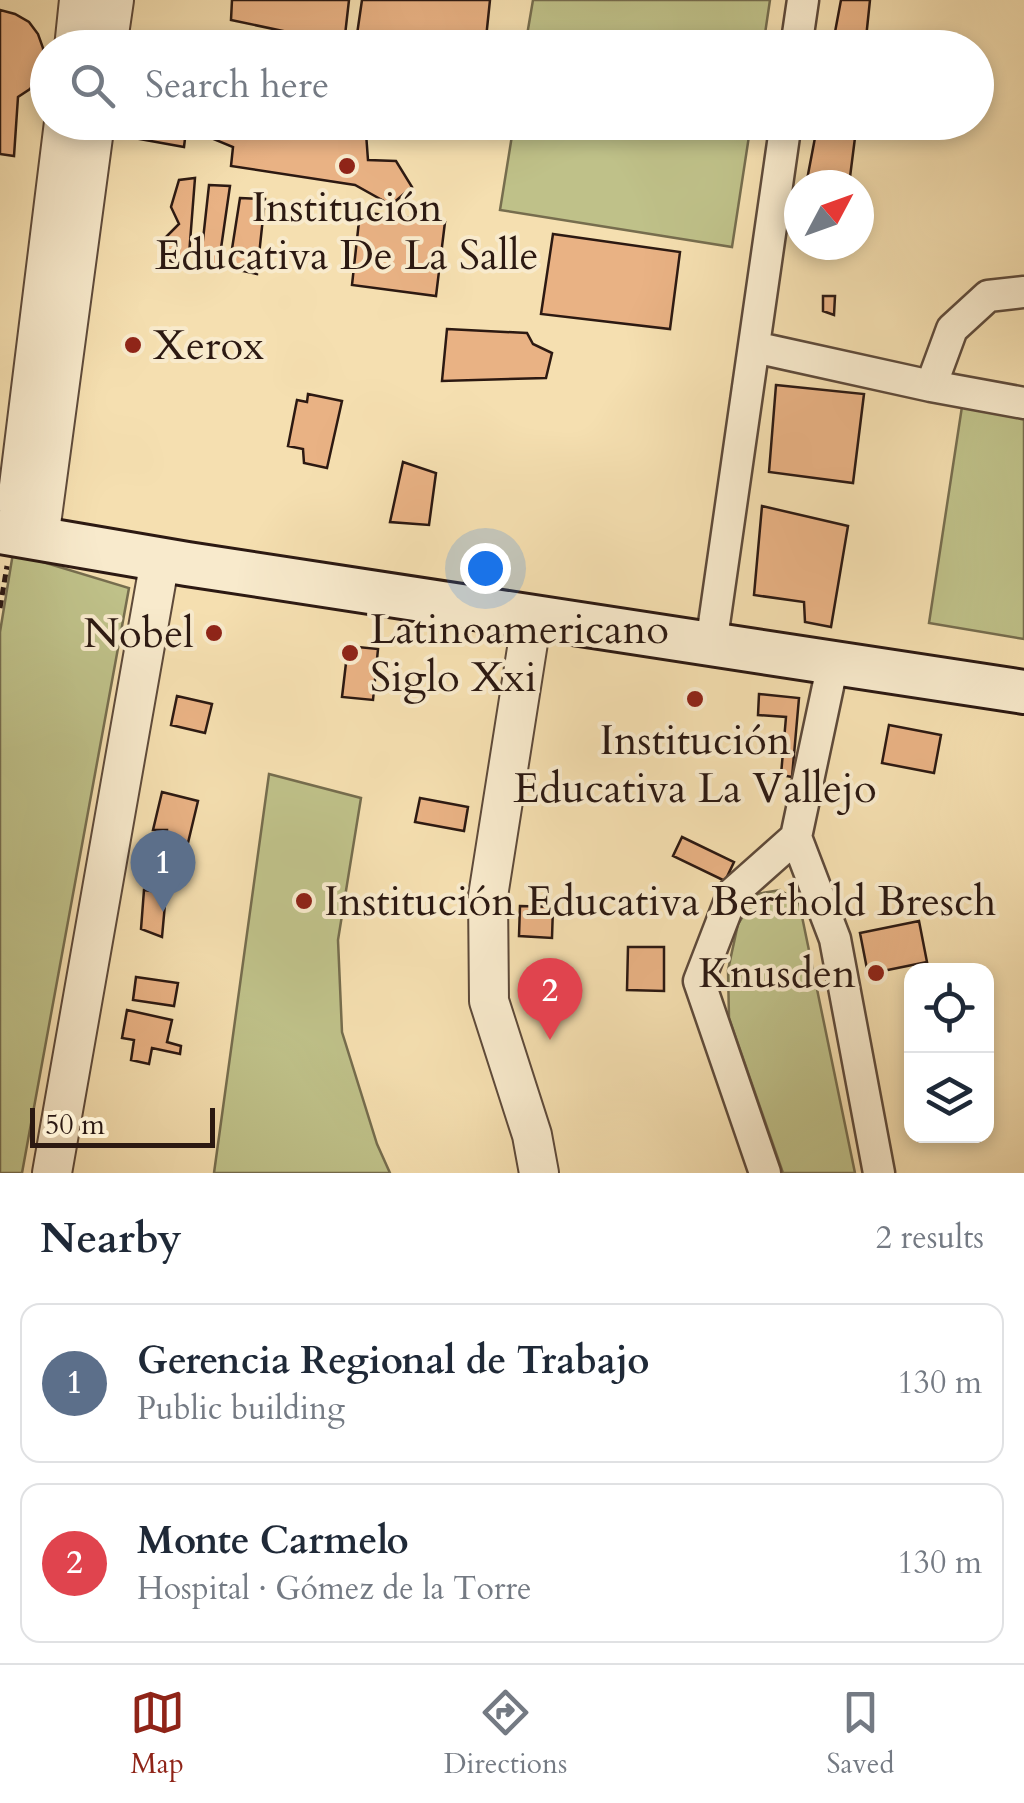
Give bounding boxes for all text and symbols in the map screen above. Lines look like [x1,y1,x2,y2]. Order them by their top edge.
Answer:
search box [30,30,994,140]
icon: search [65,58,120,113]
text: Search here [145,59,329,111]
marker: Institución Educativa De La Salle [336,155,358,177]
north arrow [784,170,874,260]
place label: Institución Educativa De La Salle [155,179,539,284]
place label: Xerox [153,317,264,374]
marker: Xerox [122,334,144,356]
your location [460,543,511,594]
place label: Latinoamericano Siglo Xxi [370,601,669,706]
place label: Nobel [83,605,194,662]
marker: Nobel [203,622,225,644]
marker: Latinoamericano Siglo Xxi [339,642,361,664]
marker: Institución Educativa La Vallejo [684,688,706,710]
place label: Institución Educativa La Vallejo [513,712,877,817]
pin: 1 [130,830,196,912]
place label: Institución Educativa Berthold Bresch [324,873,996,930]
marker: Institución Educativa Berthold Bresch [293,890,315,912]
place label: Knusden [698,945,856,1002]
pin: 2 [518,958,582,1040]
marker: Knusden [865,962,887,984]
map controls [904,963,994,1143]
button: locate [904,963,994,1053]
button: layers [904,1053,994,1143]
scale bar [30,1103,215,1148]
text: 50 m [45,1106,105,1144]
text: Nearby [40,1210,182,1267]
text: 2 results [876,1216,984,1260]
text: Gerencia Regional de Trabajo [137,1335,649,1387]
text: 1 [66,1361,83,1405]
text: 130 m [897,1361,982,1405]
text: Public building [137,1387,345,1431]
text: Monte Carmelo [137,1515,409,1567]
text: 2 [66,1541,83,1585]
text: 130 m [897,1541,982,1585]
text: Hospital · Gómez de la Torre [137,1567,532,1611]
tab: Map [130,1685,185,1783]
tab: Directions [444,1685,567,1783]
tab: Saved [826,1685,894,1783]

